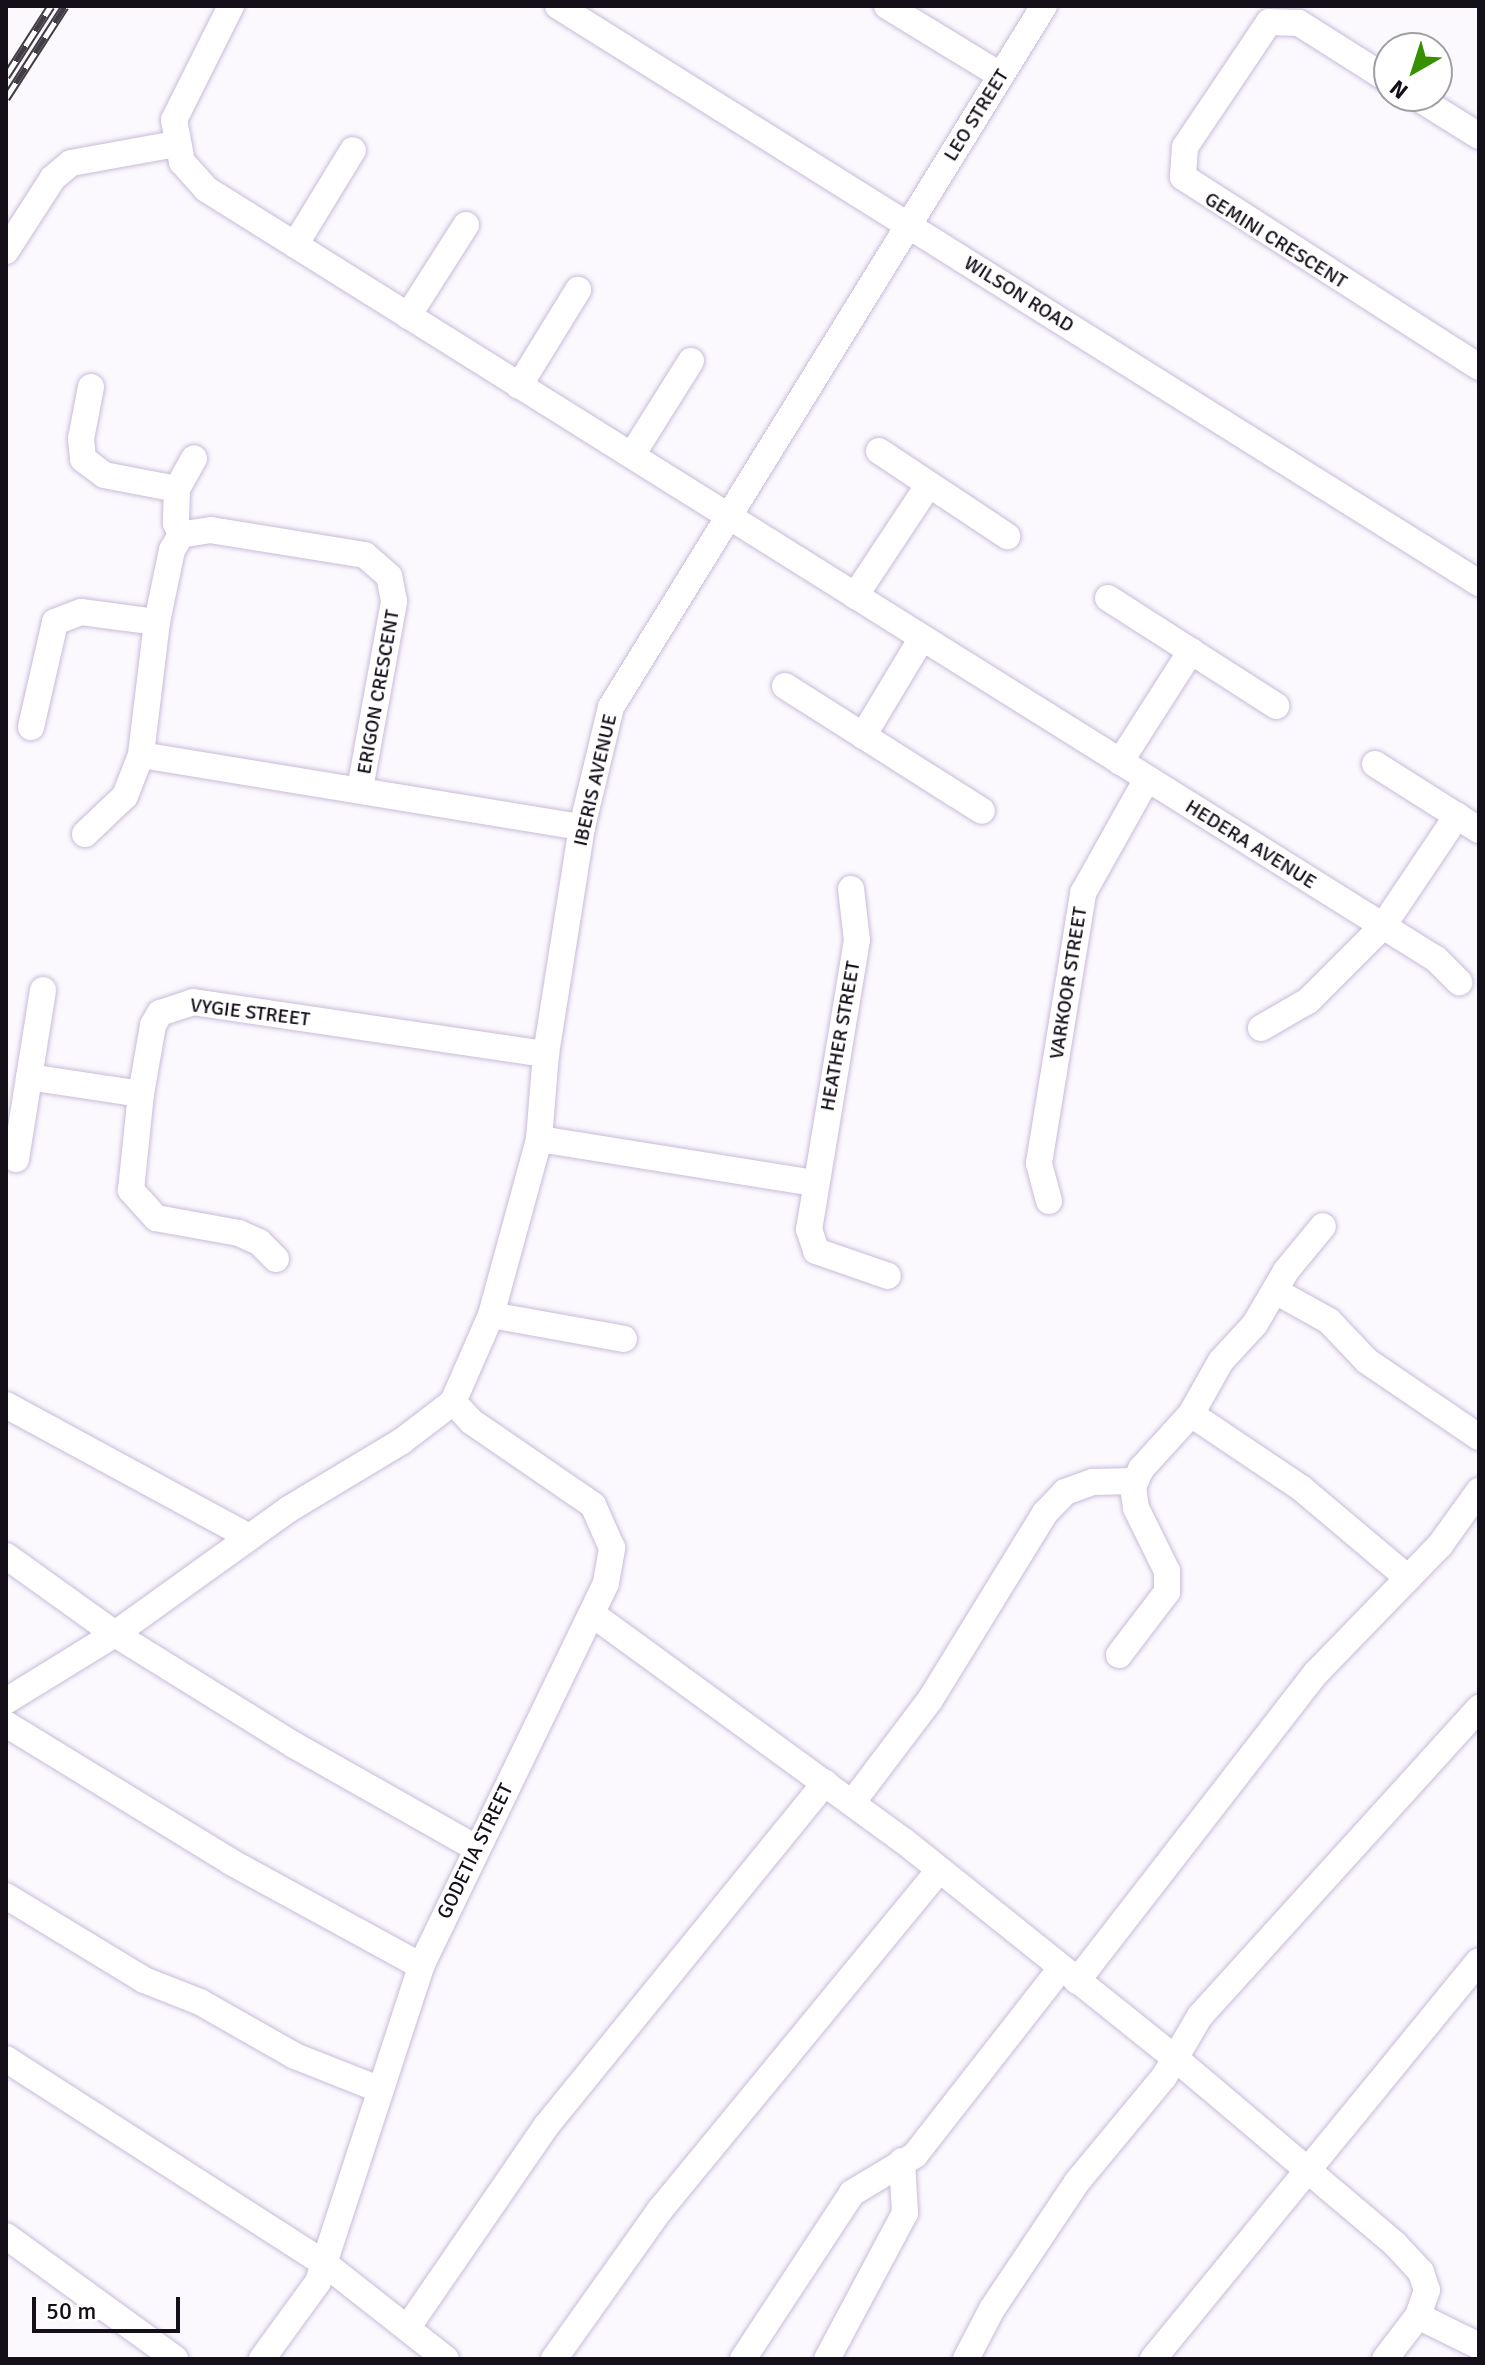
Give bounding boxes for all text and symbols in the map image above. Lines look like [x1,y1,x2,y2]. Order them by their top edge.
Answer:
north arrow [1373,32,1453,112]
street label: LEO STREET [938,65,1014,165]
text: N [1384,74,1413,105]
street label: GEMINI CRESCENT [1200,187,1352,293]
street label: WILSON ROAD [960,251,1078,337]
street label: ERIGON CRESCENT [352,608,404,776]
street label: IBERIS AVENUE [568,712,622,848]
street label: HEDERA AVENUE [1181,794,1321,894]
street label: VARKOOR STREET [1044,905,1092,1061]
street label: HEATHER STREET [815,959,865,1113]
street label: VYGIE STREET [189,993,311,1031]
street label: GODETIA STREET [432,1779,518,1923]
scale bar [36,2281,184,2331]
text: 50 m [46,2296,96,2326]

